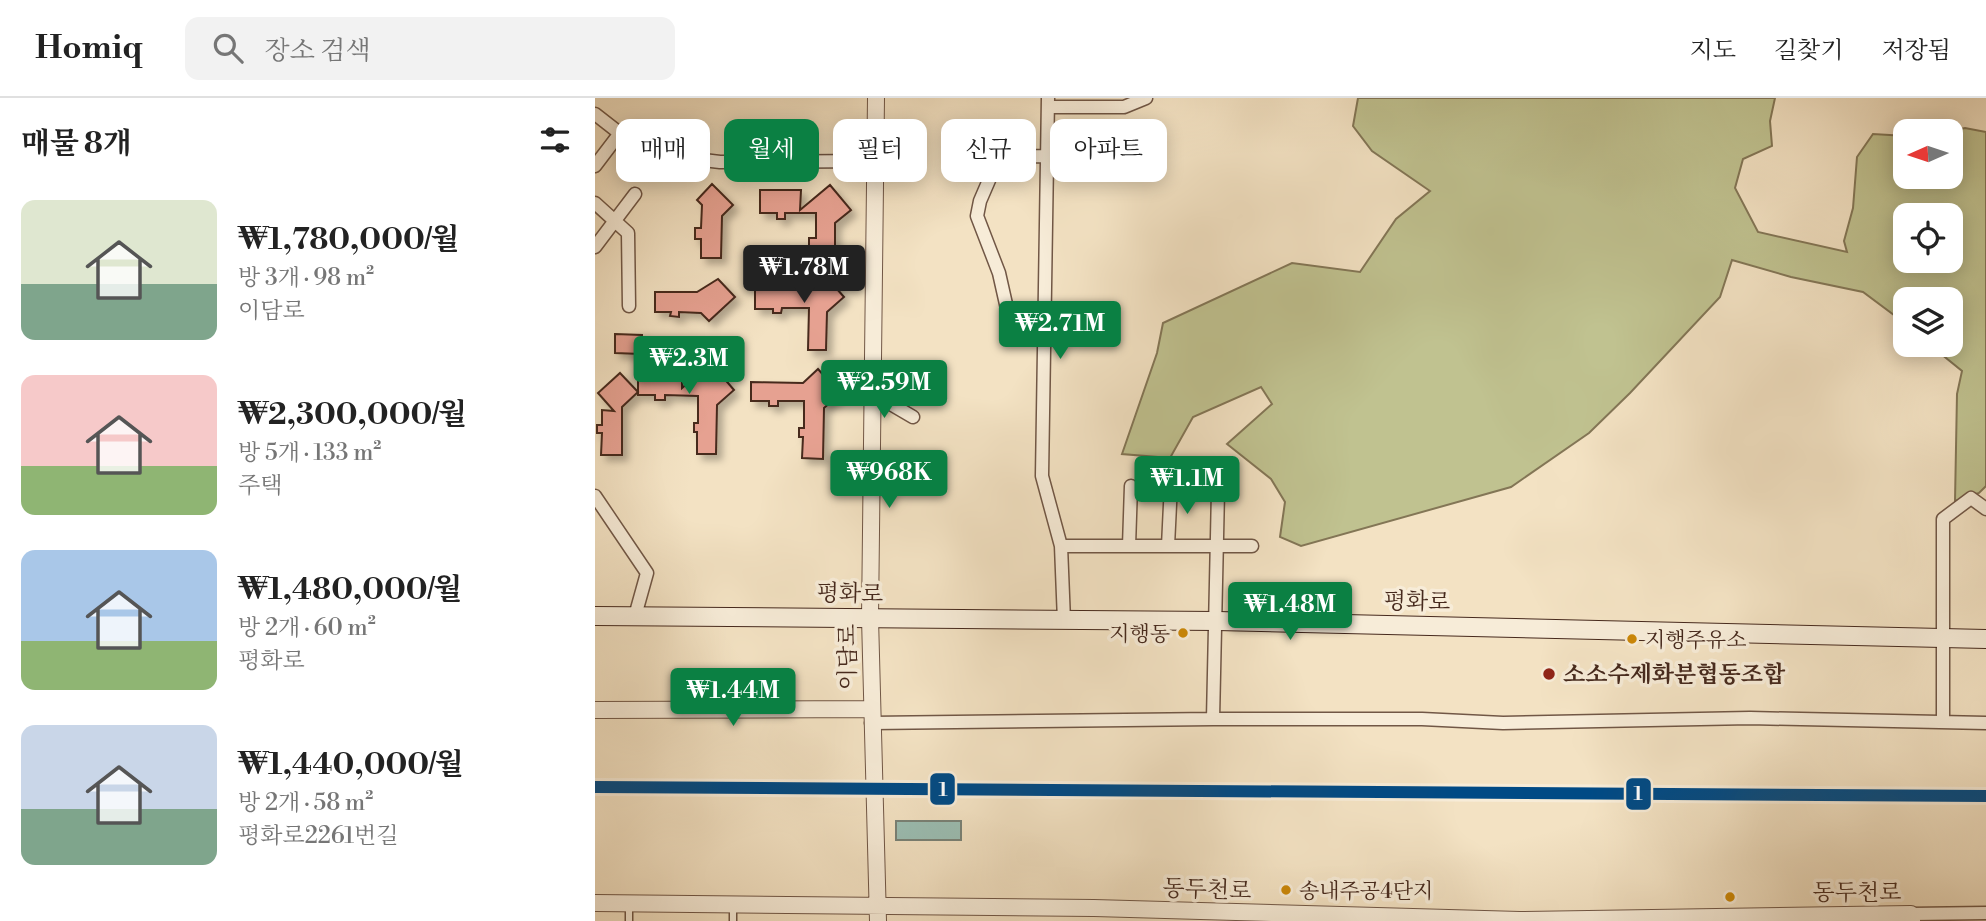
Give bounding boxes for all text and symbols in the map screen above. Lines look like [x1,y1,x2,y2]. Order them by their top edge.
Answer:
search box [185,17,675,80]
text: Homiq [35,28,143,69]
icon: search [209,29,247,67]
text: 장소 검색 [265,35,371,67]
text: 지도 [1690,36,1736,66]
text: 길찾기 [1774,36,1843,66]
text: 저장됨 [1881,36,1951,66]
chip: 매매 [616,119,710,182]
chip: 월세 [724,119,819,182]
chip: 필터 [833,119,927,182]
chip: 신규 [941,119,1036,182]
chip: 아파트 [1050,119,1167,182]
north arrow [1893,119,1963,189]
map controls [1893,119,1963,357]
icon: filters [536,121,574,159]
text: 매물 8개 [21,125,132,163]
button: locate [1893,203,1963,273]
text: ₩1,780,000/월 [238,221,459,259]
icon: home [77,228,161,312]
pin: ₩1.78M [747,246,861,305]
text: ₩1.78M [759,254,849,282]
text: 방 3개 · 98 m² [238,264,374,292]
button: layers [1893,287,1963,357]
text: 이담로 [238,297,305,325]
pin: ₩2.71M [1003,302,1117,361]
text: ₩2.71M [1015,310,1105,338]
pin: ₩2.3M [640,336,738,396]
text: ₩2.3M [650,345,728,373]
pin: ₩2.59M [827,360,941,420]
text: ₩2.59M [837,369,931,397]
text: ₩2,300,000/월 [238,396,467,434]
icon: home [77,403,161,487]
text: 방 5개 · 133 m² [238,439,381,467]
pin: ₩968K [840,450,938,510]
pin: ₩1.1M [1138,456,1236,516]
text: ₩968K [846,459,932,487]
text: ₩1.1M [1150,465,1224,493]
text: 주택 [238,472,282,500]
text: ₩1,480,000/월 [238,571,462,609]
icon: home [77,578,161,662]
street label: 평화로 [816,579,884,609]
pin: ₩1.48M [1233,582,1347,642]
street label: 평화로 [1383,587,1451,617]
text: ₩1.48M [1244,591,1336,619]
text: 방 2개 · 60 m² [238,614,376,642]
place label: 지행동 [1109,622,1170,648]
street label: 이담로 [834,624,862,690]
marker: 지행동 [1176,626,1190,640]
place label: 지행주유소 [1645,628,1746,654]
marker: 지행주유소 [1625,632,1639,646]
text: 평화로 [238,647,305,675]
place label: 소소수제화분협동조합 [1563,661,1786,689]
marker: 소소수제화분협동조합 [1541,666,1557,682]
pin: ₩1.44M [676,668,790,728]
text: ₩1.44M [687,677,780,705]
text: ₩1,440,000/월 [238,746,464,784]
icon: home [77,753,161,837]
line badge: 1 [929,772,956,806]
line badge: 1 [1625,777,1652,811]
text: 1 [938,778,948,802]
text: 1 [1633,782,1643,806]
text: 방 2개 · 58 m² [238,789,373,817]
text: 평화로2261번길 [238,822,399,850]
street label: 동두천로 [1162,874,1252,906]
place label: 송내주공4단지 [1299,879,1433,905]
street label: 동두천로 [1813,879,1901,907]
marker: 송내주공4단지 [1279,883,1293,897]
unlabelled marker [1723,890,1737,904]

